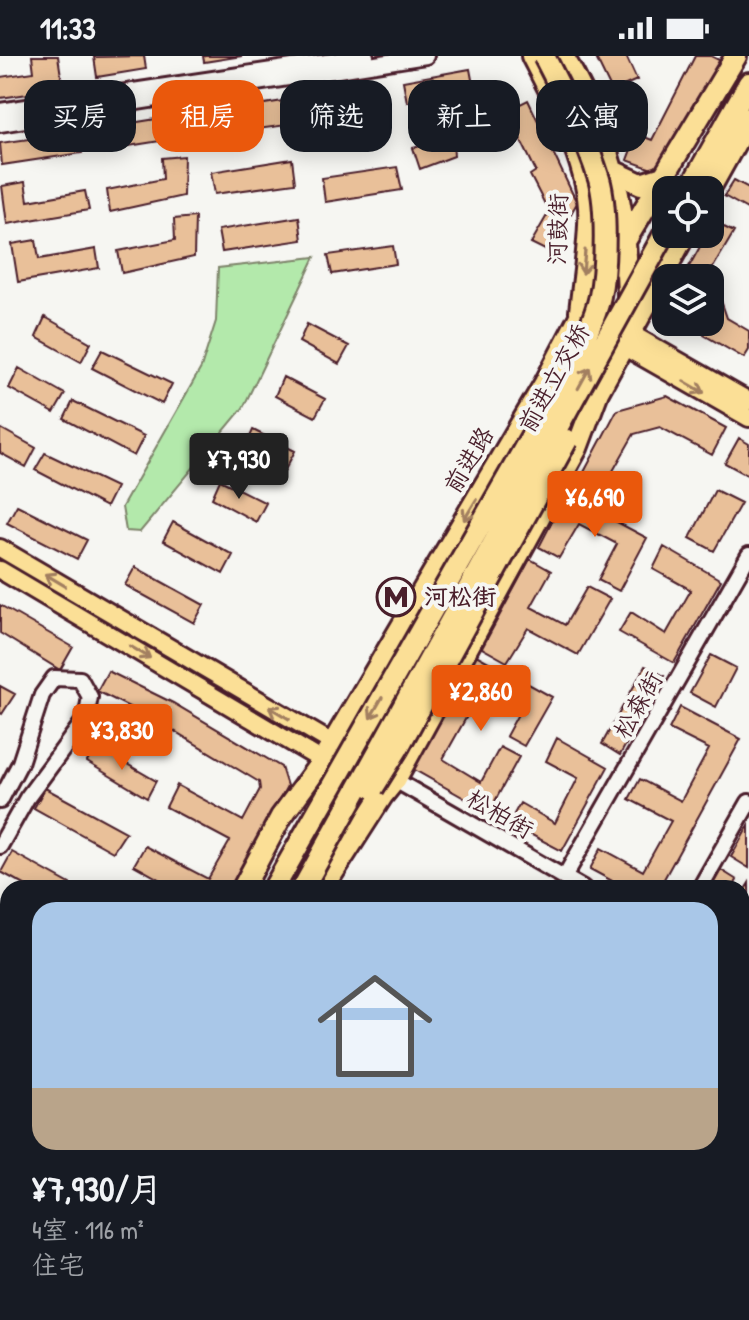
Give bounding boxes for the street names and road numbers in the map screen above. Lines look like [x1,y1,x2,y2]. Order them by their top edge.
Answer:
street label: 河鼓街 [540,193,574,265]
street label: 前进立交桥 [510,317,596,438]
street label: 前进路 [436,420,500,499]
street label: 松森街 [605,665,669,744]
street label: 松柏街 [461,781,540,845]

